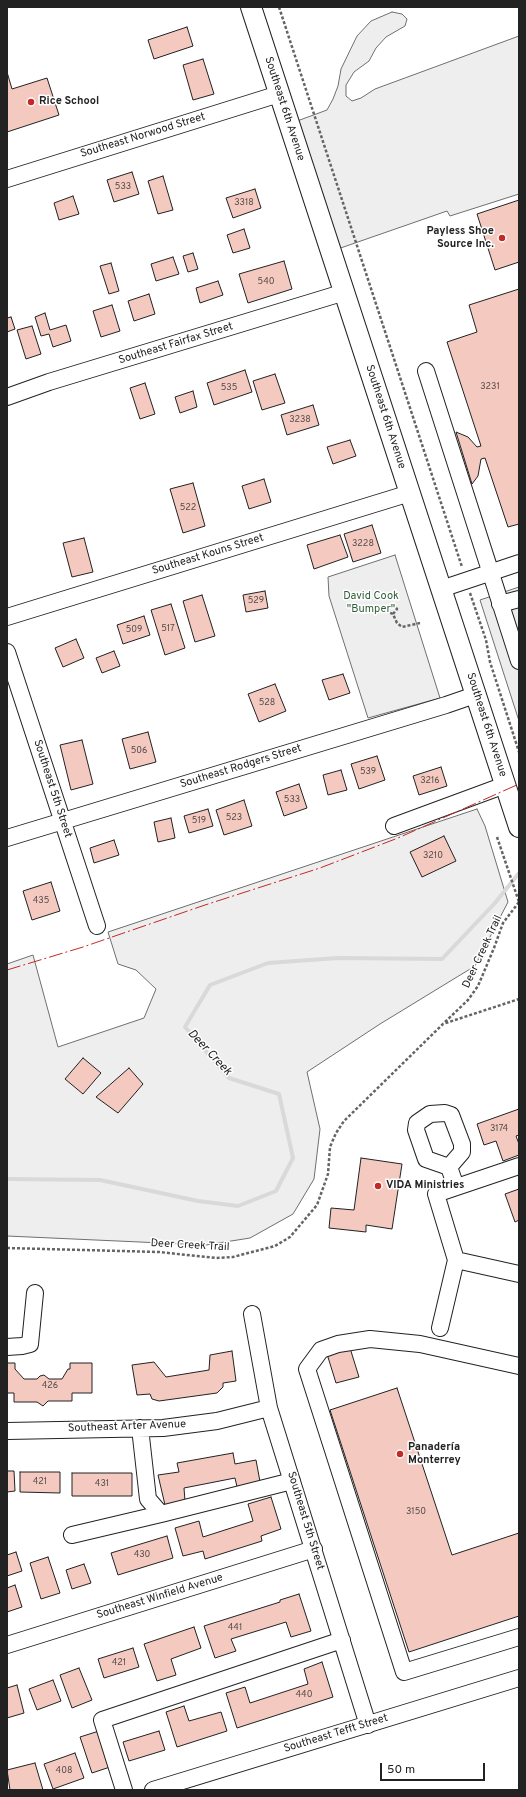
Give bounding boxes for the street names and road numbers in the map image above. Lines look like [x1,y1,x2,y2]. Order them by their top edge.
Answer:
street label: Southeast 6th Avenue [261,55,307,163]
street label: Southeast Norwood Street [79,111,207,161]
street label: Southeast Fairfax Street [117,320,235,368]
street label: Southeast 6th Avenue [362,363,408,471]
street label: Southeast Kouns Street [151,532,265,578]
street label: Southeast 6th Avenue [463,671,509,779]
street label: Southeast 5th Street [30,738,74,840]
street label: Southeast Rodgers Street [179,742,303,792]
street label: Deer Creek Trail [460,913,506,991]
street label: Deer Creek Trail [150,1237,230,1255]
street label: Southeast Arter Avenue [68,1418,186,1436]
street label: Southeast 5th Street [284,1470,326,1572]
street label: Southeast Winfield Avenue [95,1571,225,1623]
street label: Southeast Tefft Street [282,1712,390,1756]

